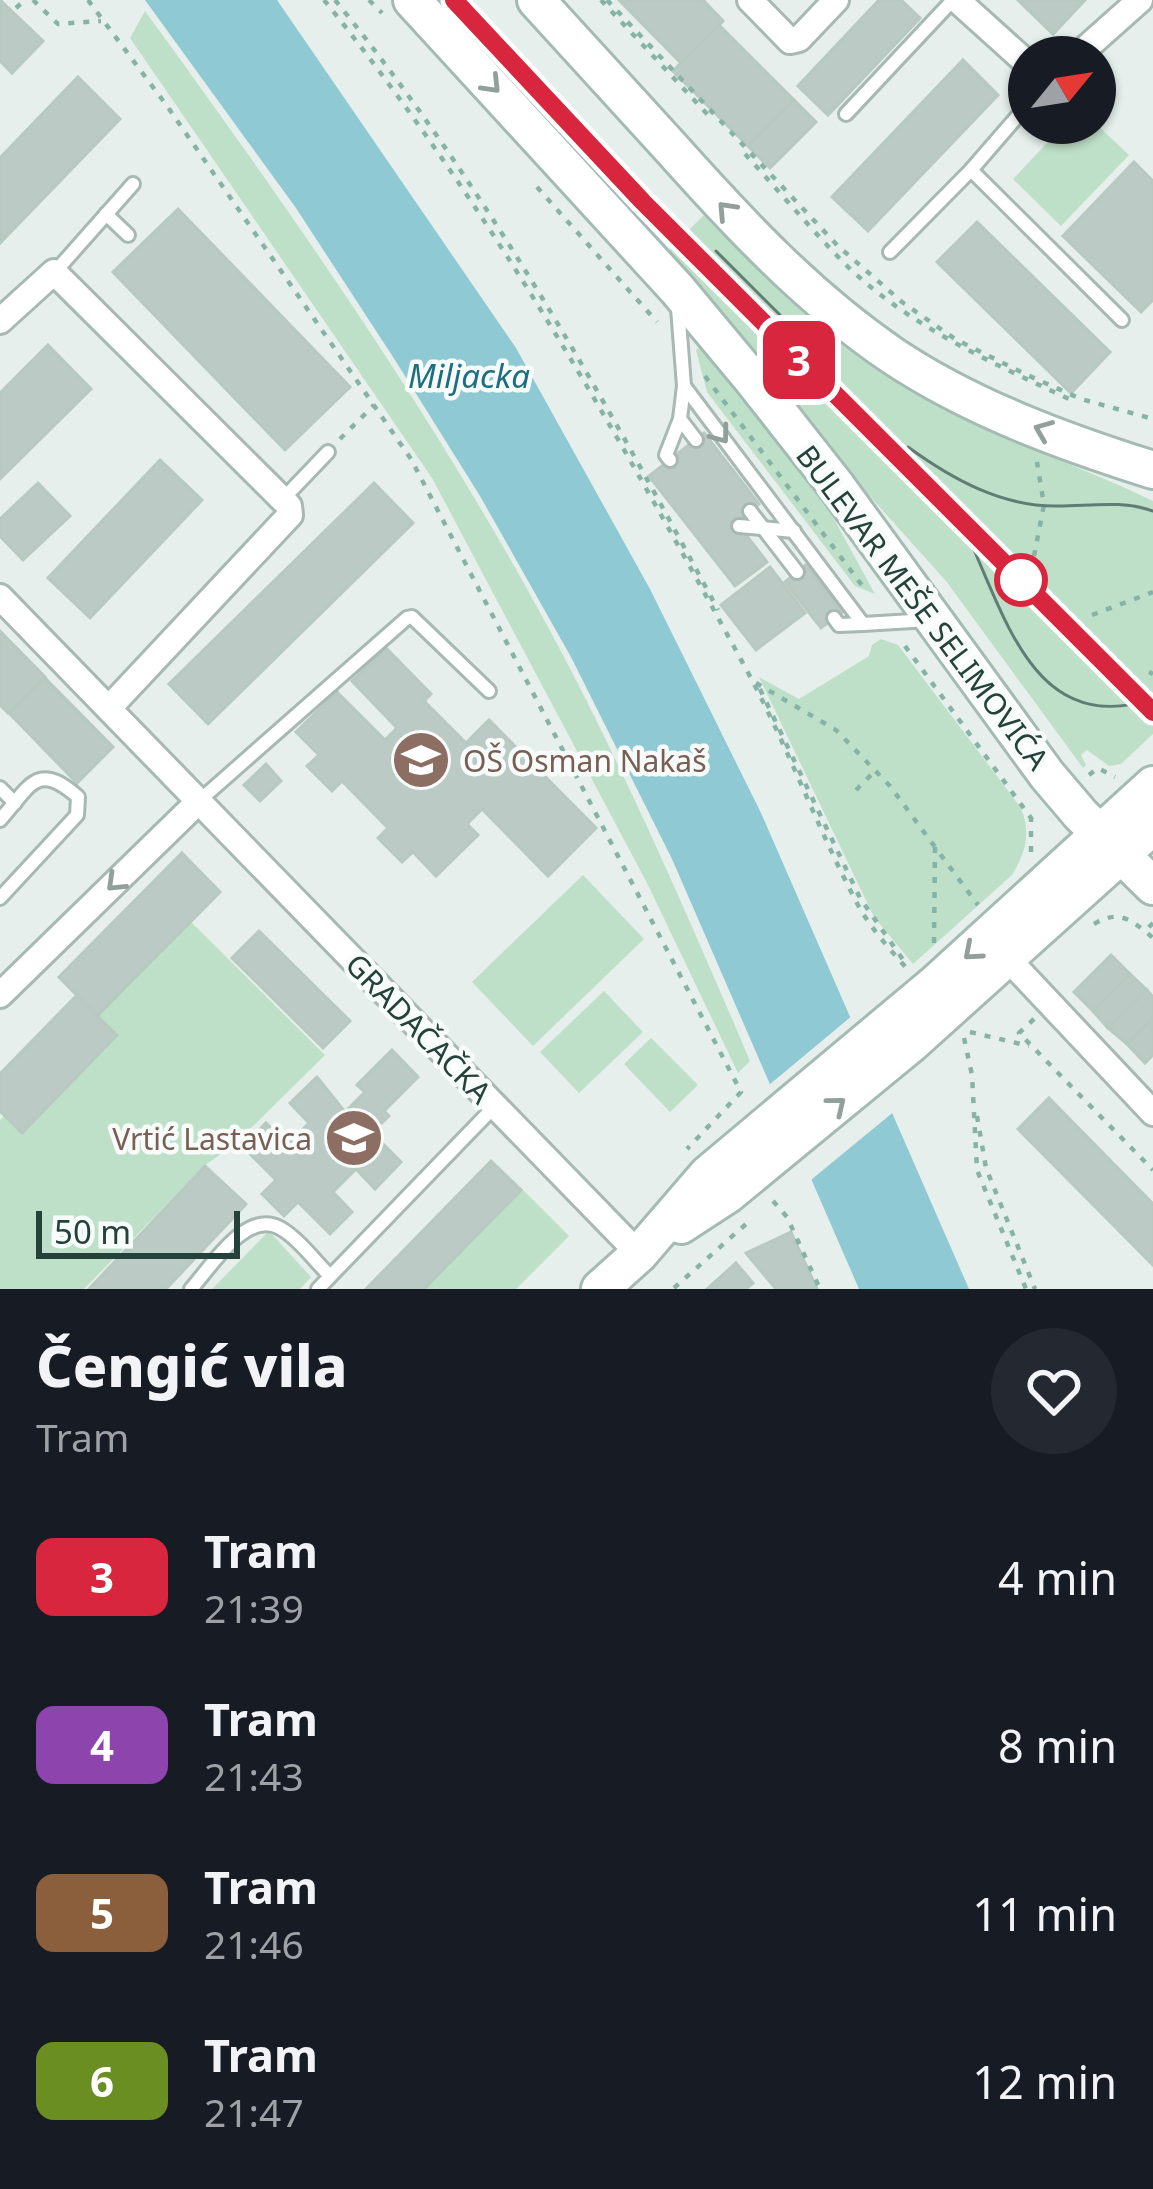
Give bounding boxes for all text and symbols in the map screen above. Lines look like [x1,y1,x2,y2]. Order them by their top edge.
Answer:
north arrow [1008,36,1116,144]
map controls [1008,36,1116,144]
one-way arrow [477,72,499,93]
one-way arrow [719,202,740,223]
line badge: 3 [760,321,838,399]
text: 3 [787,331,811,388]
water label: Miljacka [408,353,530,398]
one-way arrow [1033,420,1054,445]
one-way arrow [707,422,729,444]
street label: BULEVAR MEŠE SELIMOVIĆA [787,436,1059,778]
unlabelled marker [996,555,1046,605]
school or university icon: OŠ Osman Nakaš [390,729,452,791]
place label: OŠ Osman Nakaš [463,740,707,781]
one-way arrow [107,868,129,890]
one-way arrow [964,937,986,959]
street label: GRADAČAČKA [337,944,502,1113]
one-way arrow [823,1098,845,1119]
school or university icon: Vrtić Lastavica [323,1107,385,1169]
place label: Vrtić Lastavica [112,1118,312,1159]
scale bar [36,1205,240,1258]
text: 50 m [54,1209,131,1254]
text: Čengić vila [36,1326,348,1404]
button: heart [991,1328,1117,1454]
text: Tram [36,1410,129,1463]
text: Tram [204,1520,318,1581]
text: 4 min [998,1547,1117,1608]
text: 3 [90,1548,114,1605]
text: 21:39 [204,1581,304,1634]
text: Tram [204,1688,318,1749]
text: 8 min [998,1715,1117,1776]
text: 4 [90,1716,114,1773]
text: 21:43 [204,1749,304,1802]
text: Tram [204,1856,318,1917]
text: 11 min [972,1883,1117,1944]
text: 5 [90,1884,114,1941]
text: 21:46 [204,1917,304,1970]
text: Tram [204,2024,318,2085]
text: 12 min [972,2051,1117,2112]
text: 6 [90,2052,114,2109]
text: 21:47 [204,2085,304,2138]

